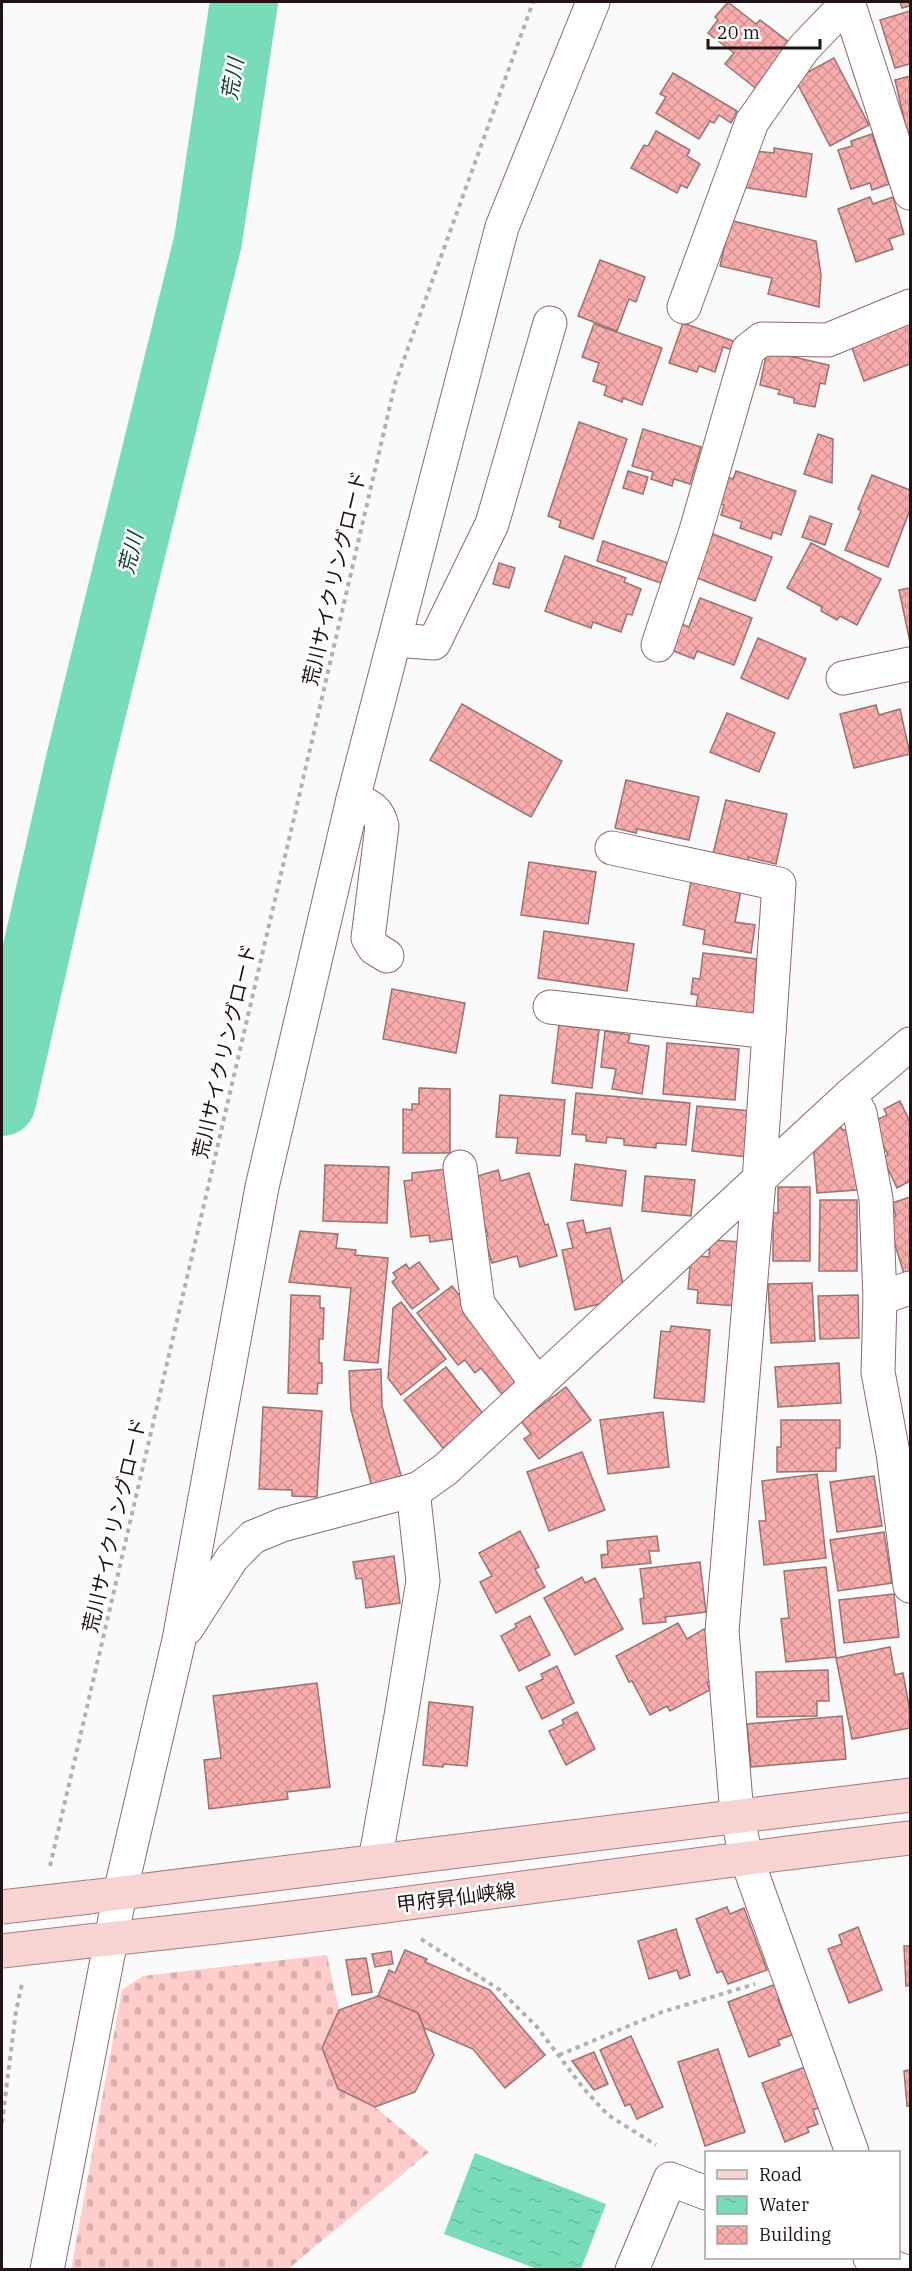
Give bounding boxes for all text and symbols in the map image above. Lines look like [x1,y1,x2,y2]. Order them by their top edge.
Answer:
scale bar [708,12,820,50]
text: 20 m [717,21,760,44]
water label: 荒川 [215,54,249,102]
street label: 荒川サイクリングロード [296,468,372,688]
water label: 荒川 [111,527,149,577]
street label: 荒川サイクリングロード [186,941,262,1161]
street label: 荒川サイクリングロード [76,1415,152,1635]
street label: 甲府昇仙峡線 [395,1876,517,1918]
legend [705,2151,900,2259]
text: Road [759,2163,802,2186]
text: Water [759,2193,809,2216]
text: Building [759,2223,831,2246]

